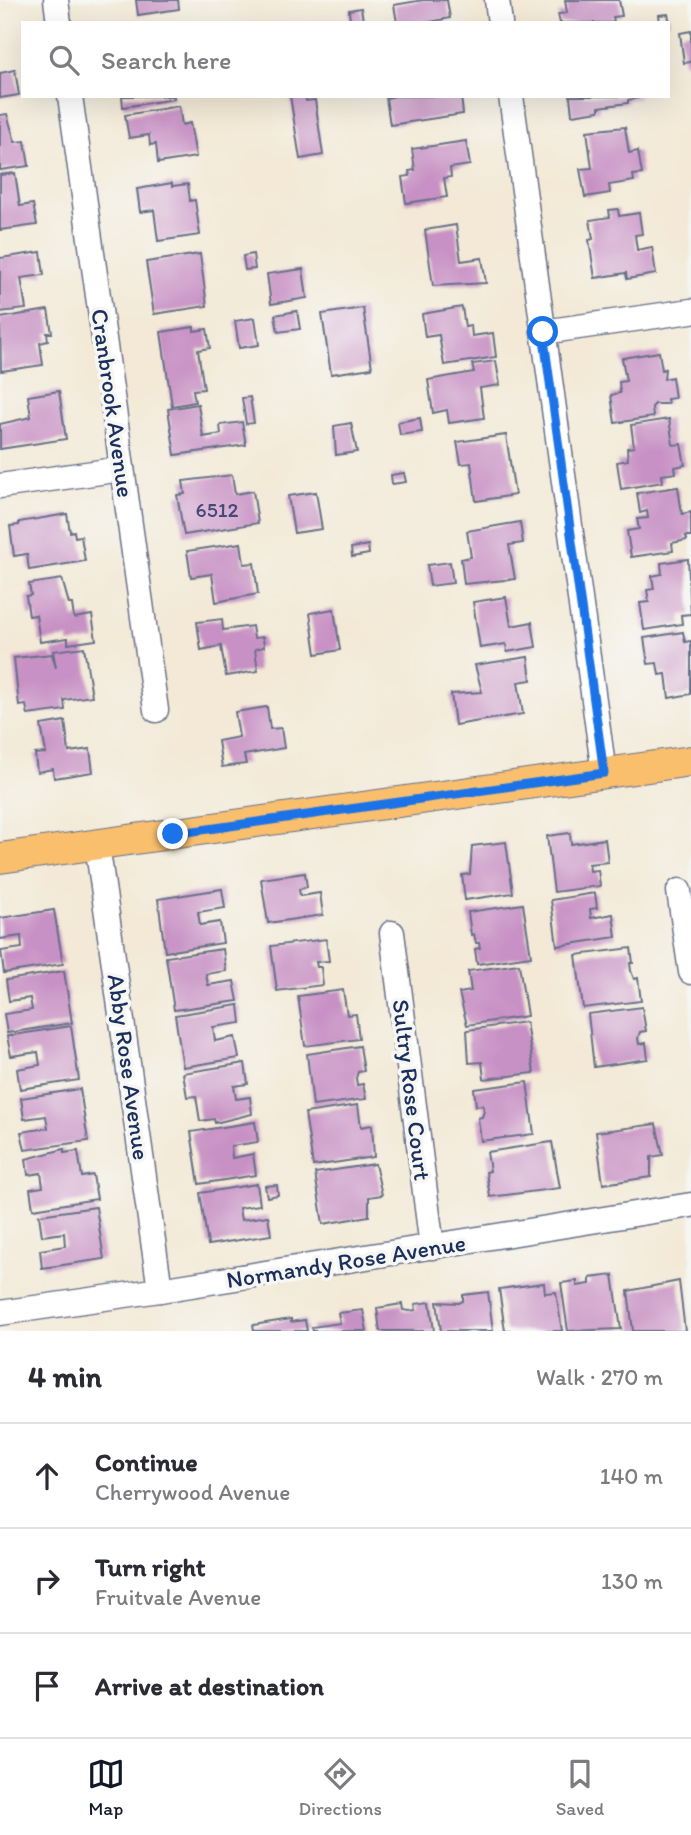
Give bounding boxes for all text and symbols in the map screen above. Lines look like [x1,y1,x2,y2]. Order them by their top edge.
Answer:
search box [21,21,670,98]
icon: search [45,41,83,79]
text: Search here [101,44,231,76]
street label: Cranbrook Avenue [85,307,141,499]
route start [527,316,558,347]
house number: 6512 [196,497,238,522]
route end [157,818,188,849]
street label: Abby Rose Avenue [102,972,156,1162]
street label: Sultry Rose Court [387,998,437,1182]
street label: Normandy Rose Avenue [224,1228,468,1294]
text: 4 min [28,1358,102,1395]
text: Walk · 270 m [536,1363,663,1391]
text: Continue [95,1446,198,1478]
icon: ahead [28,1457,66,1495]
text: 140 m [600,1462,663,1490]
text: Cherrywood Avenue [95,1478,290,1506]
text: Turn right [95,1551,206,1583]
icon: right [28,1562,66,1600]
text: 130 m [601,1567,663,1595]
text: Fruitvale Avenue [95,1583,261,1611]
icon: arrive [28,1667,66,1705]
text: Arrive at destination [95,1670,324,1702]
tab: Map [87,1755,125,1820]
tab: Directions [298,1755,382,1820]
tab: Saved [556,1755,604,1820]

